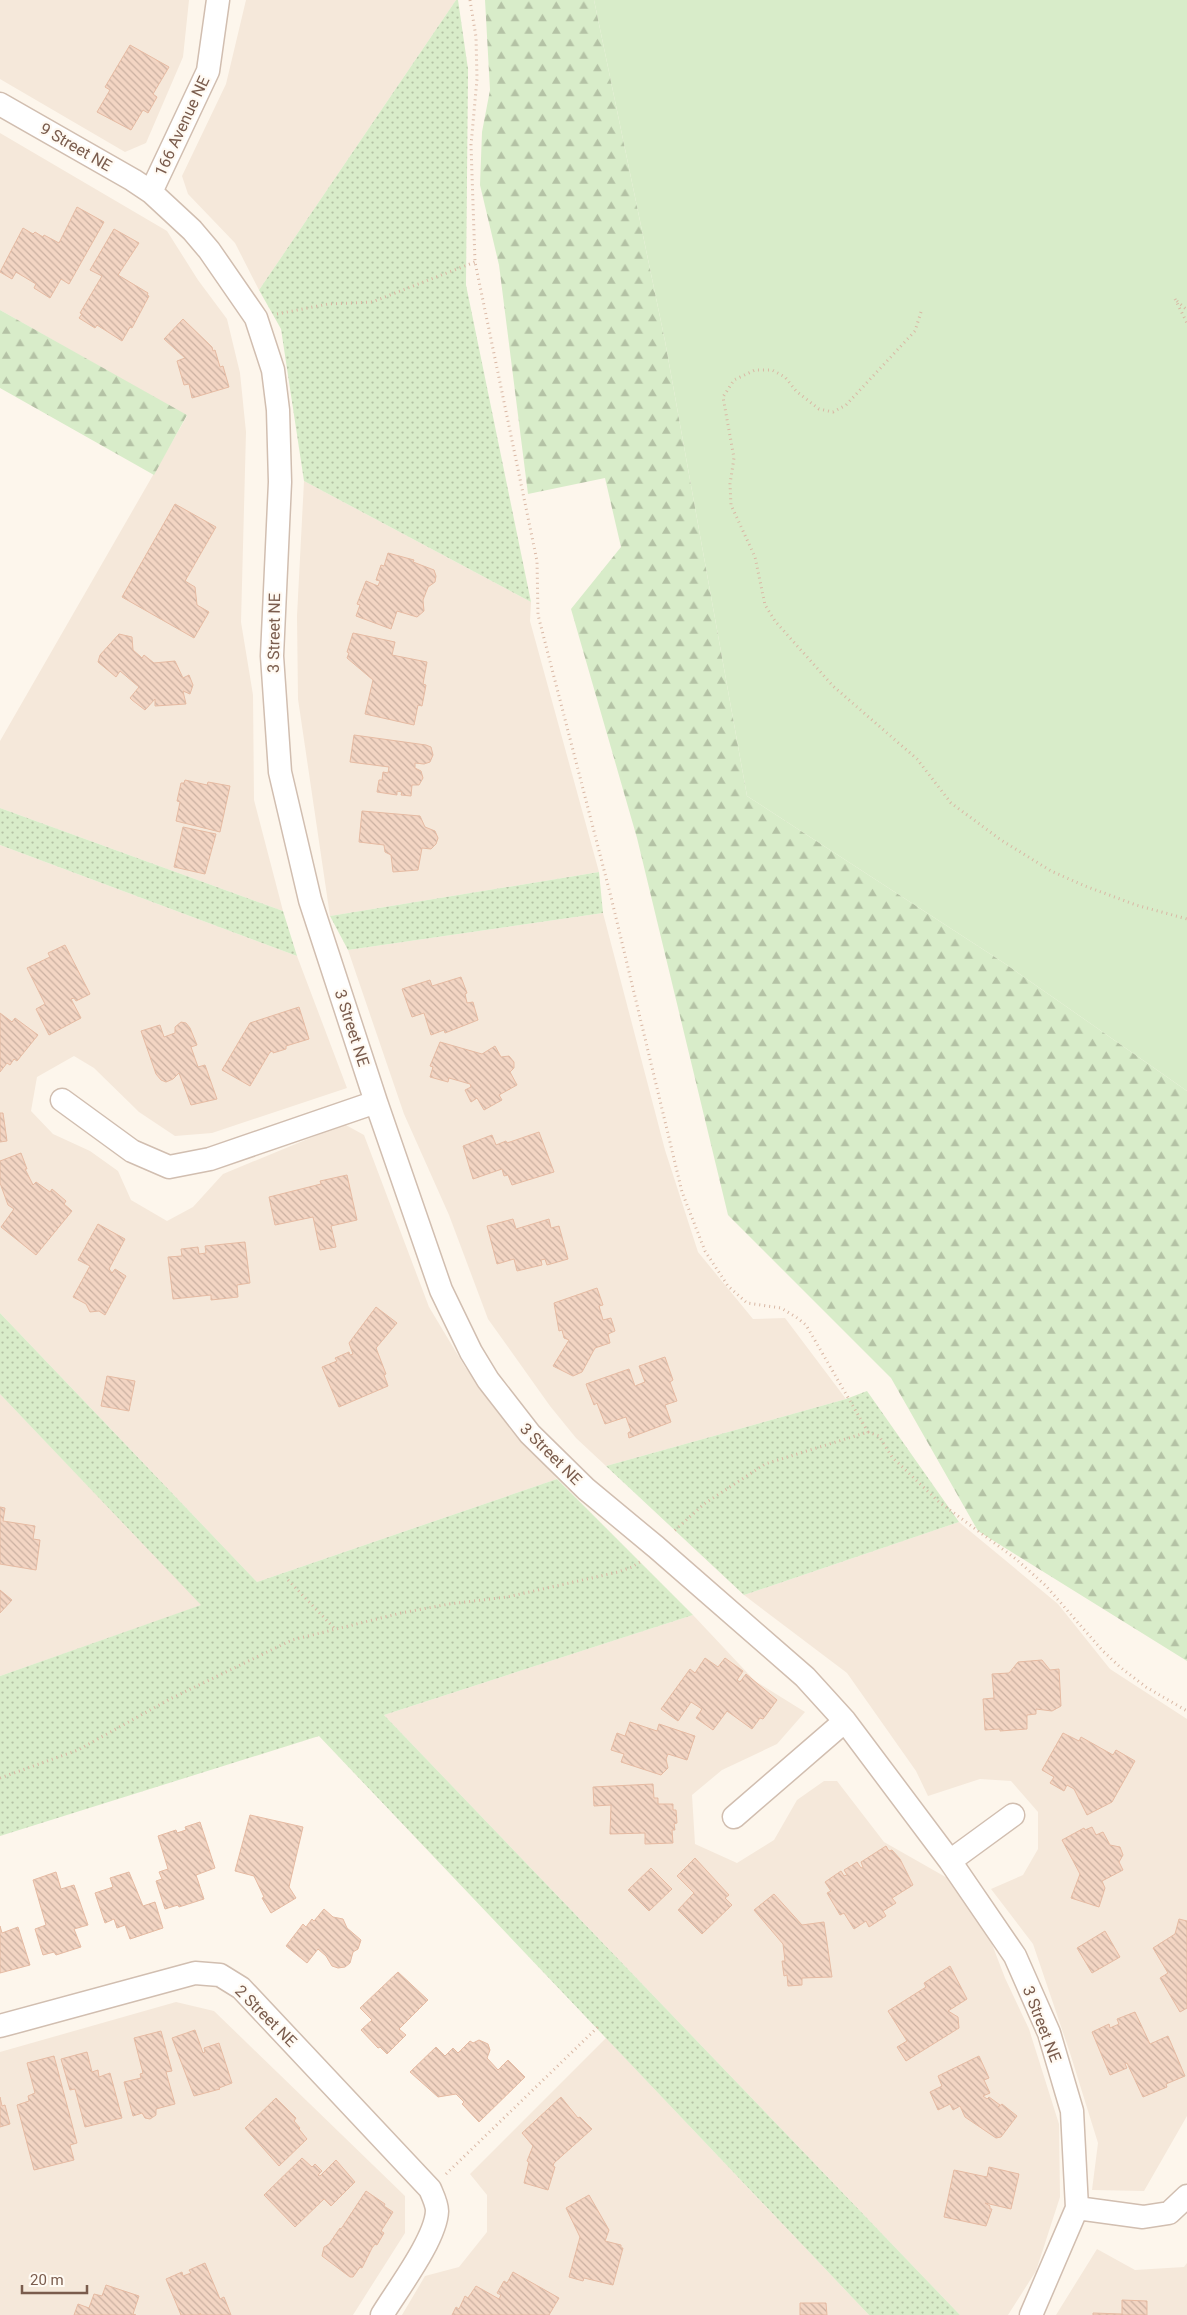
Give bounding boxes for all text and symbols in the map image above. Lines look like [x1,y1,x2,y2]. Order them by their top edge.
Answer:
street label: 166 Avenue NE [151,73,213,179]
street label: 9 Street NE [37,119,115,175]
street label: 3 Street NE [264,593,284,673]
street label: 3 Street NE [331,987,373,1069]
street label: 3 Street NE [516,1419,586,1489]
street label: 2 Street NE [231,1981,301,2051]
street label: 3 Street NE [1019,1983,1065,2065]
scale bar [22,2262,88,2294]
text: 20 m [30,2271,64,2289]

